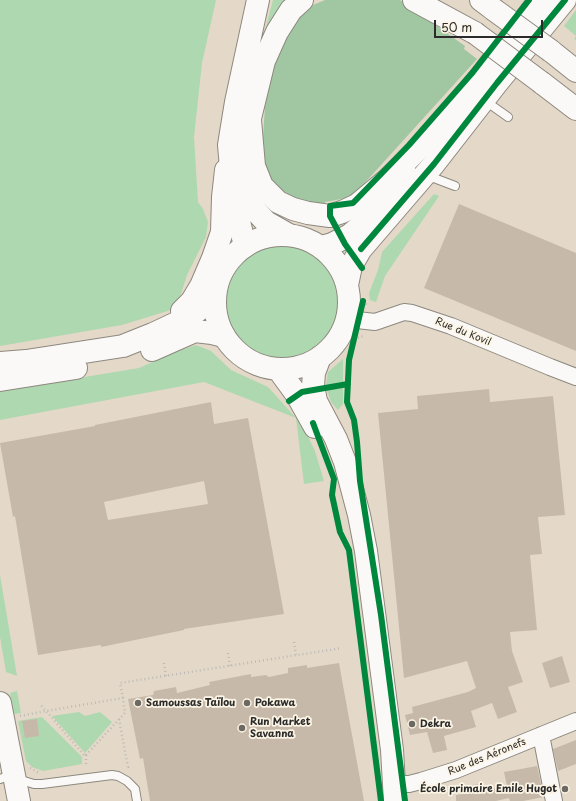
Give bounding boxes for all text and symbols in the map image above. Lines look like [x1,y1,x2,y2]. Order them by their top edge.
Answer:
scale bar [436,12,545,38]
text: 50 m [441,18,472,36]
street label: Rue du Kovil [433,315,493,349]
place label: Samoussas Taïlou [146,697,235,709]
place label: Pokawa [255,697,296,709]
marker: Samoussas Taïlou [133,698,143,708]
marker: Pokawa [242,698,252,708]
place label: Run Market Savanna [250,716,311,740]
place label: Dekra [420,718,451,730]
marker: Dekra [407,719,417,729]
marker: Run Market Savanna [237,723,247,733]
street label: Rue des Aéronefs [446,736,528,778]
place label: École primaire Emile Hugot [420,783,557,795]
marker: École primaire Emile Hugot [560,784,570,794]

